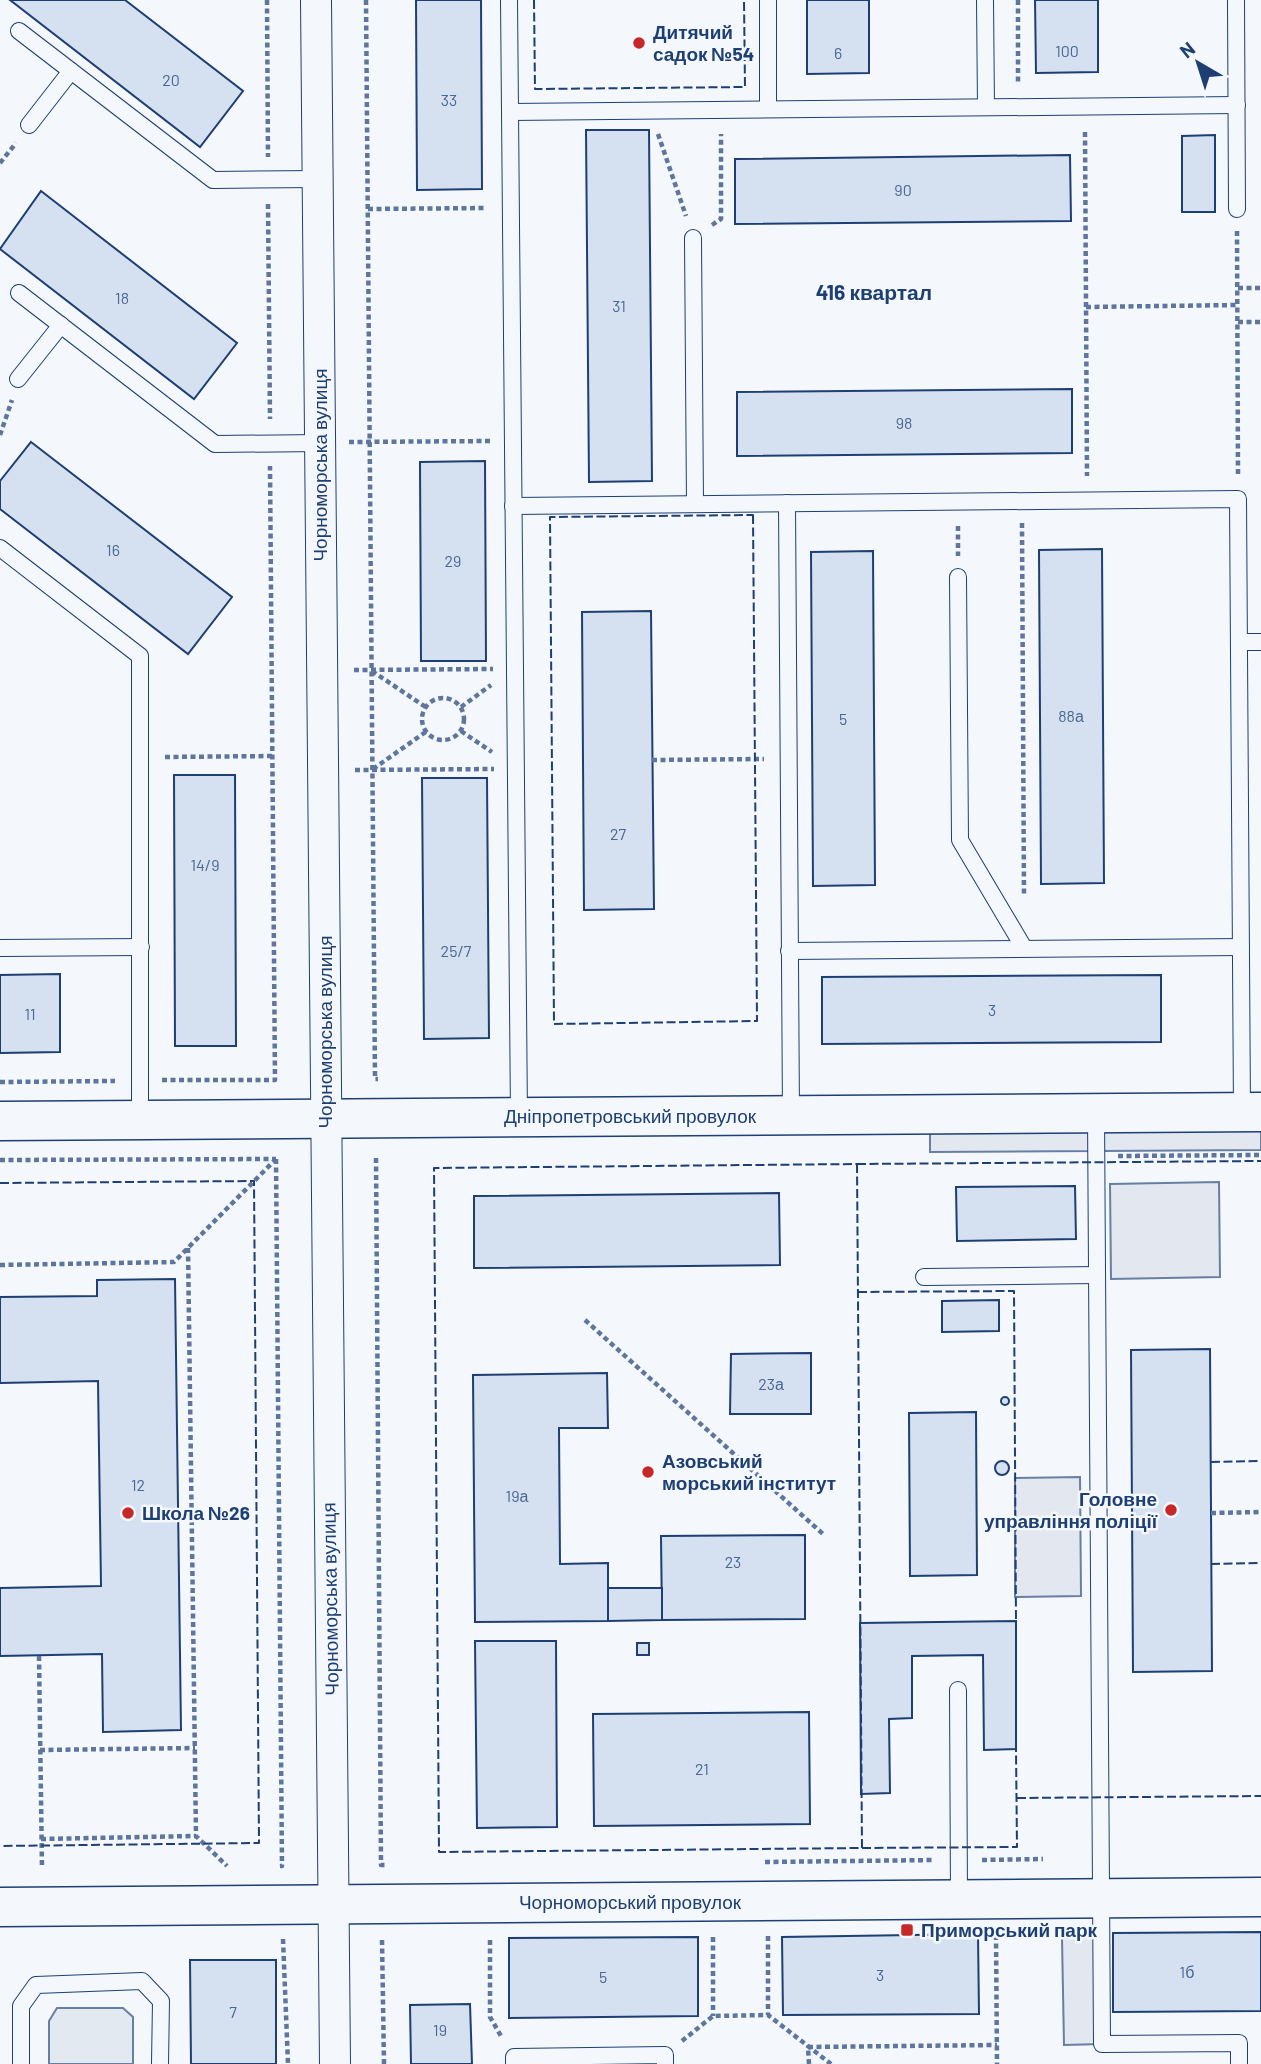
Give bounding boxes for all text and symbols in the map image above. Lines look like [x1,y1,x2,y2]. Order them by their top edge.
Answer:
place label: Дитячий садок №54 [653,20,754,65]
north arrow [1163,28,1233,98]
marker: Дитячий садок №54 [631,35,647,51]
text: N [1175,36,1199,62]
house number: 100 [1055,41,1079,60]
house number: 6 [834,43,842,62]
house number: 20 [162,70,180,89]
house number: 33 [441,90,457,109]
house number: 90 [894,180,912,199]
district label: 416 квартал [816,279,932,304]
house number: 18 [115,288,129,307]
house number: 31 [612,296,626,315]
street label: Чорноморська вулиця [308,368,331,562]
house number: 98 [896,413,912,432]
house number: 16 [106,540,120,559]
house number: 29 [445,551,461,570]
house number: 88а [1058,706,1084,725]
house number: 5 [839,709,847,728]
house number: 27 [610,824,626,843]
house number: 14/9 [190,855,220,874]
street label: Чорноморська вулиця [313,935,336,1129]
house number: 25/7 [441,941,472,960]
house number: 3 [988,1000,996,1019]
house number: 11 [24,1004,36,1023]
street label: Дніпропетровський провулок [504,1104,757,1127]
house number: 23а [758,1374,784,1393]
place label: Азовський морський інститут [662,1449,836,1494]
marker: Азовський морський інститут [640,1464,656,1480]
house number: 12 [131,1475,145,1494]
house number: 19а [506,1486,529,1505]
place label: Головне управління поліції [984,1487,1158,1532]
place label: Школа №26 [142,1501,250,1524]
street label: Чорноморська вулиця [316,1502,343,1696]
marker: Головне управління поліції [1163,1502,1179,1518]
marker: Школа №26 [120,1505,136,1521]
house number: 23 [725,1552,741,1571]
house number: 21 [695,1759,709,1778]
street label: Чорноморський провулок [519,1890,742,1913]
place label: Приморський парк [921,1918,1098,1941]
marker: Приморський парк [899,1922,915,1938]
house number: 1б [1180,1962,1194,1981]
house number: 3 [876,1965,884,1984]
house number: 5 [599,1967,607,1986]
house number: 7 [229,2002,237,2021]
house number: 19 [433,2020,447,2039]

